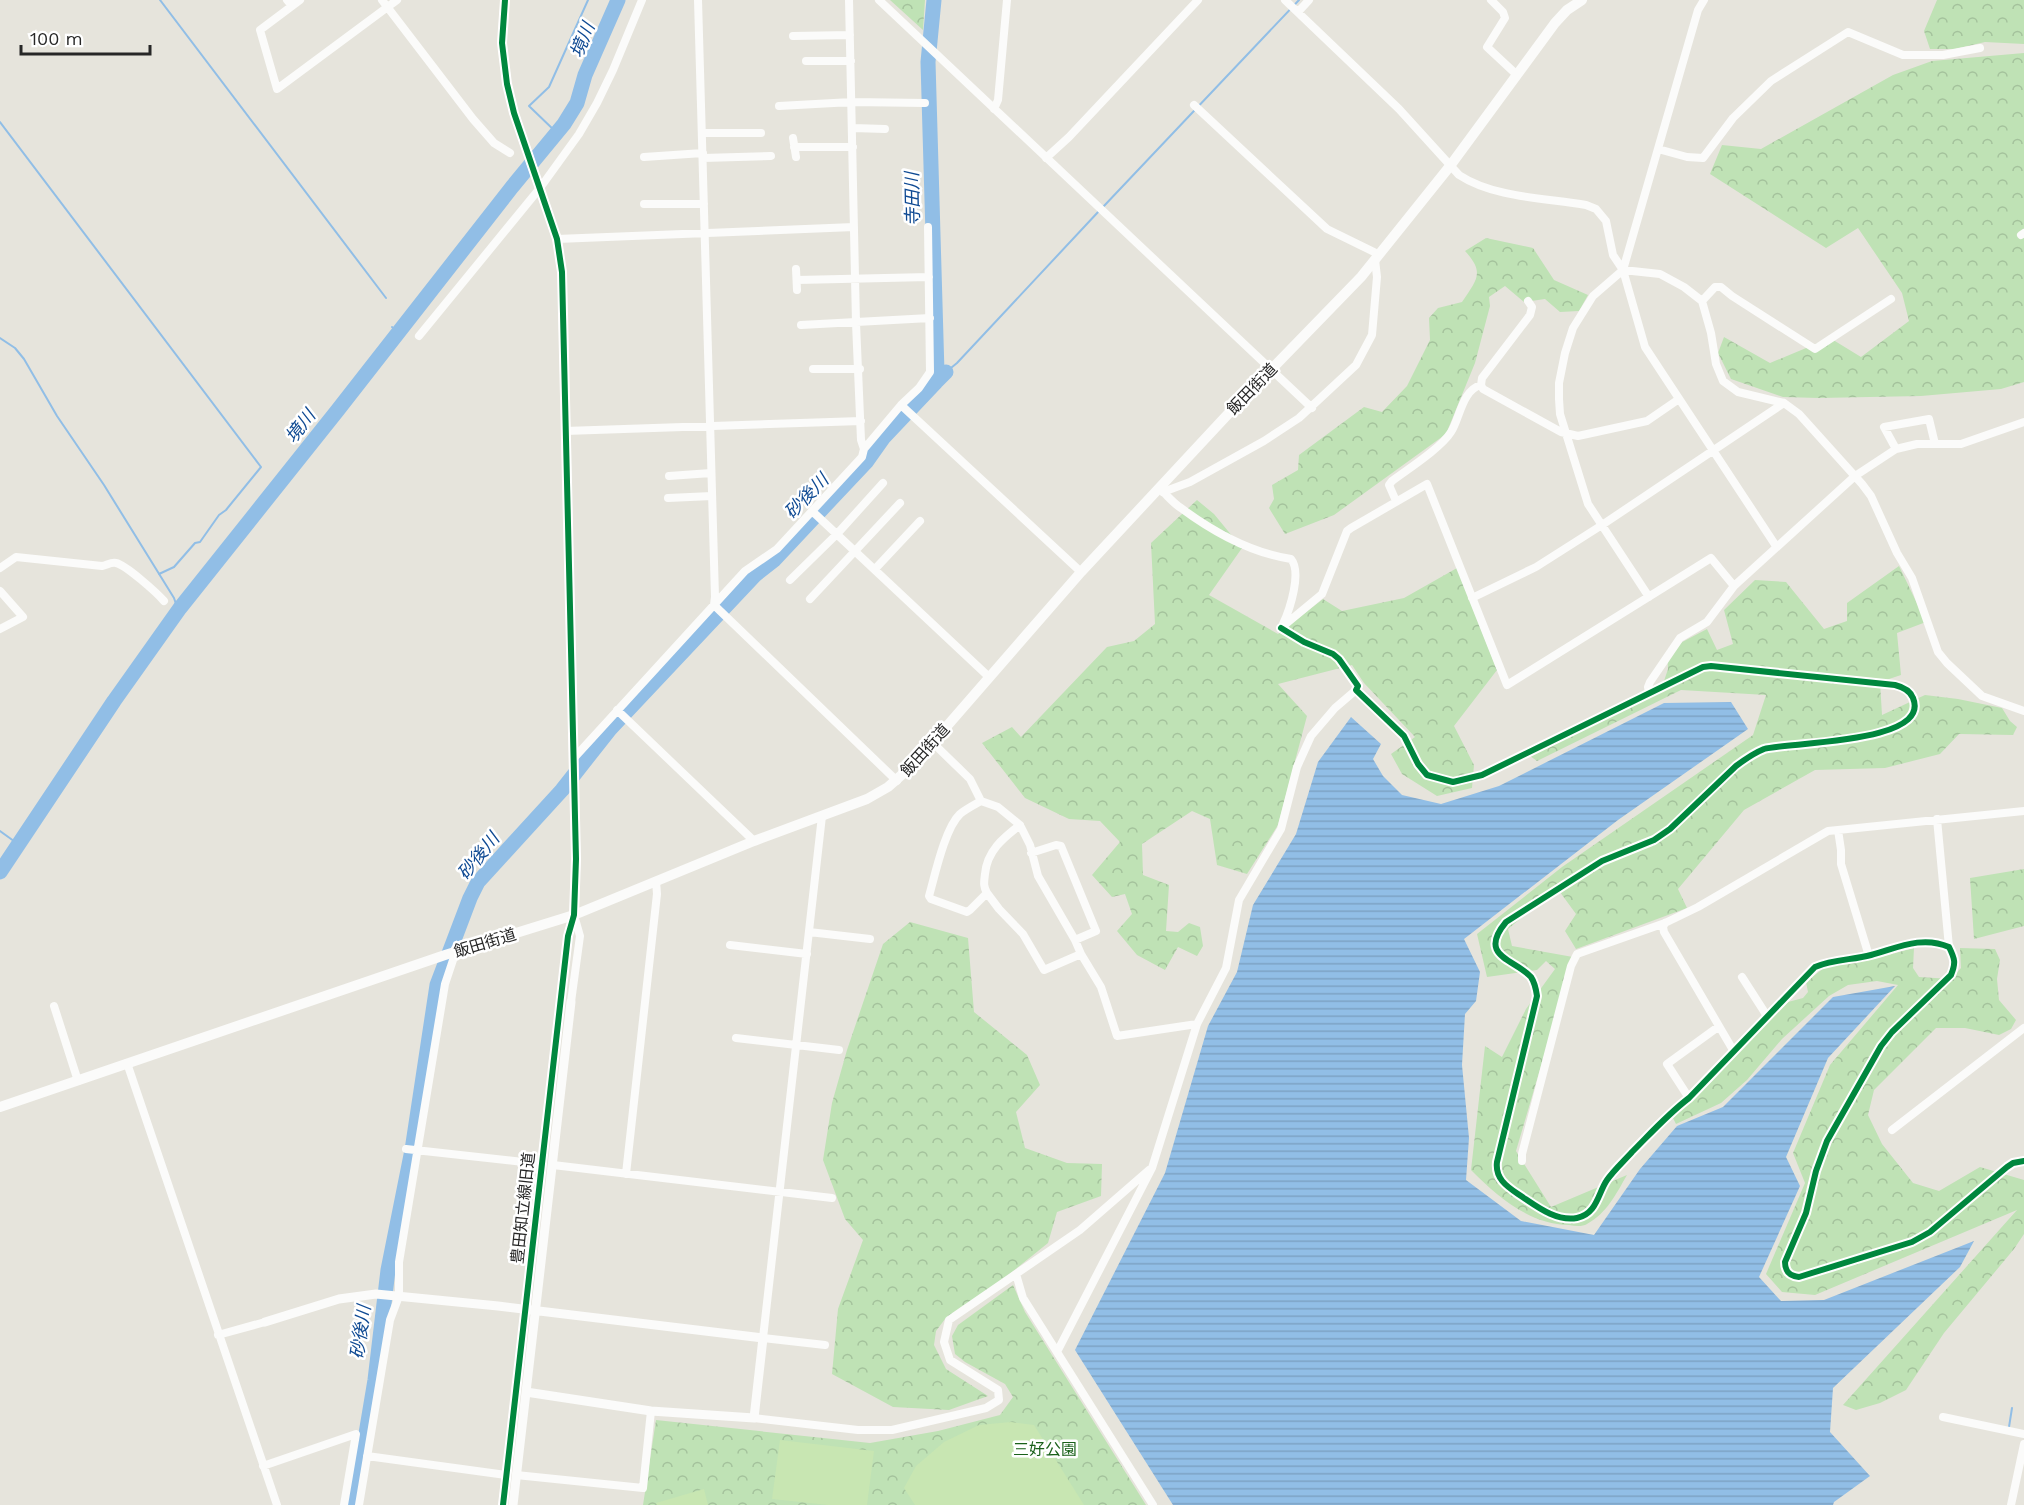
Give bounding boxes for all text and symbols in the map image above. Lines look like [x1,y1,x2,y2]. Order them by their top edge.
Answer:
scale bar [21,18,150,56]
water label: 境川 [566,18,599,61]
text: 100 m [30,28,83,49]
water label: 寺田川 [901,170,923,226]
street label: 飯田街道 [1223,359,1281,419]
water label: 境川 [281,404,321,447]
water label: 砂後川 [780,468,834,523]
street label: 飯田街道 [897,720,953,780]
water label: 砂後川 [453,827,504,884]
street label: 飯田街道 [452,925,518,961]
street label: 豊田知立線旧道 [508,1151,538,1265]
water label: 砂後川 [346,1302,374,1360]
park label: 三好公園 [1013,1440,1077,1459]

